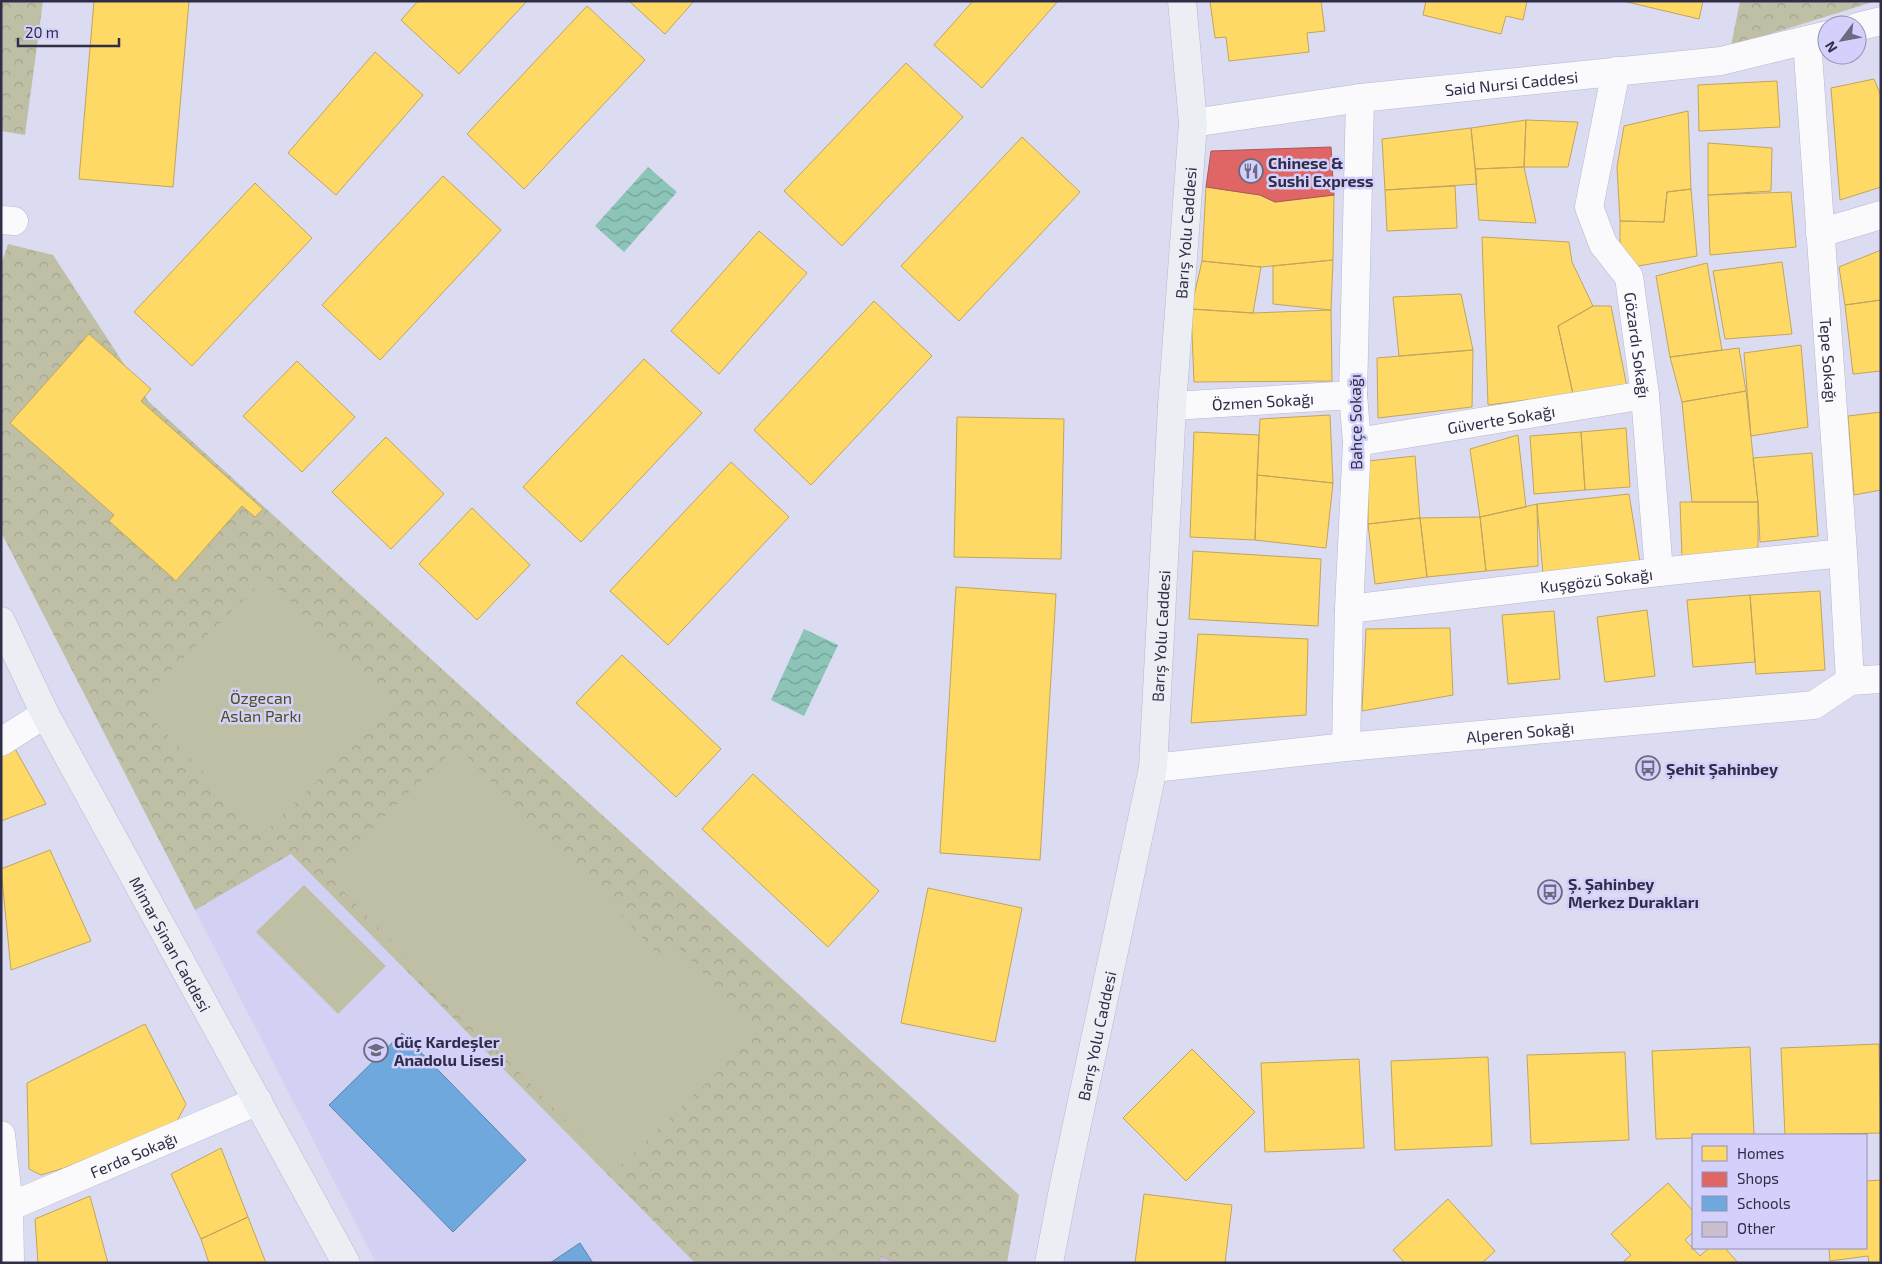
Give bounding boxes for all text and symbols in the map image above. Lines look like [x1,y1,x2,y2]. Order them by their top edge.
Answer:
scale bar [18,15,119,47]
north arrow [1817,15,1867,65]
text: 20 m [25,23,59,41]
text: N [1821,38,1840,56]
street label: Said Nursi Caddesi [1444,66,1579,99]
place label: Chinese & Sushi Express [1268,153,1373,190]
restaurant icon: Chinese & Sushi Express [1238,158,1264,184]
street label: Barış Yolu Caddesi [1170,166,1199,299]
street label: Gözardı Sokağı [1622,291,1655,399]
street label: Tepe Sokağı [1817,317,1842,404]
street label: Bahçe Sokağı [1345,374,1366,470]
street label: Özmen Sokağı [1211,388,1314,413]
street label: Güverte Sokağı [1446,400,1556,437]
street label: Kuşgözü Sokağı [1539,563,1654,596]
street label: Barış Yolu Caddesi [1147,570,1173,702]
park label: Özgecan Aslan Parkı [220,688,302,725]
street label: Alperen Sokağı [1465,717,1575,746]
bus stop icon: Şehit Şahinbey [1635,755,1661,781]
place label: Şehit Şahinbey [1666,759,1778,780]
street label: Mimar Sinan Caddesi [126,873,216,1015]
place label: Ş. Şahinbey Merkez Durakları [1568,874,1699,911]
bus stop icon: Ş. Şahinbey Merkez Durakları [1537,879,1563,905]
street label: Barış Yolu Caddesi [1073,969,1119,1102]
place label: Güç Kardeşler Anadolu Lisesi [394,1032,504,1069]
school or university icon: Güç Kardeşler Anadolu Lisesi [363,1037,389,1063]
street label: Ferda Sokağı [87,1127,180,1181]
legend [1692,1134,1867,1249]
text: Homes [1737,1144,1784,1162]
text: Shops [1737,1169,1779,1187]
text: Schools [1737,1194,1791,1212]
text: Other [1737,1219,1776,1237]

